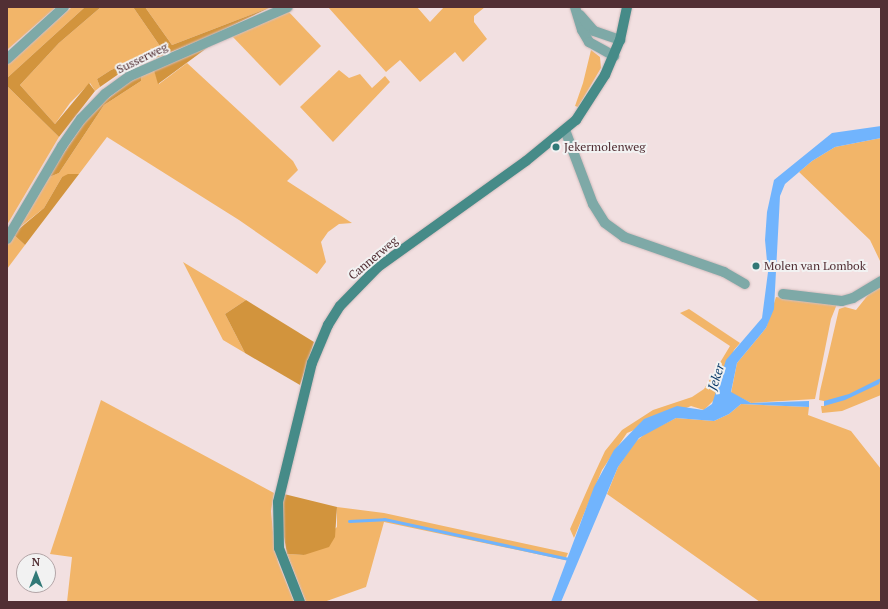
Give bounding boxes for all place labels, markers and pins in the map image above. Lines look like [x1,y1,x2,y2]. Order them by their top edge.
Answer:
place label: Jekermolenweg [564,140,646,154]
marker: Jekermolenweg [551,142,561,152]
place label: Molen van Lombok [764,259,866,273]
marker: Molen van Lombok [751,261,761,271]

